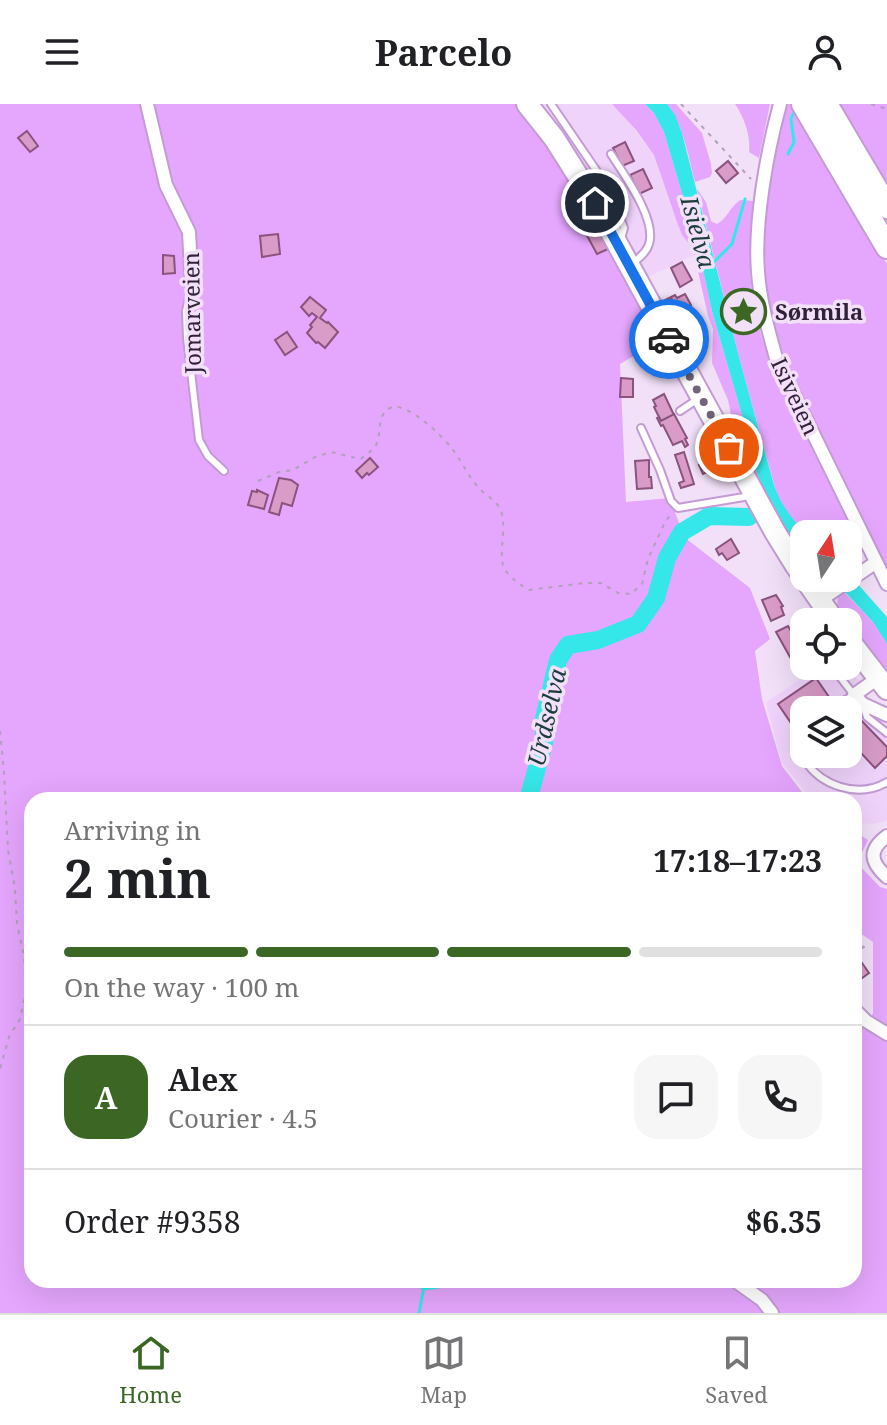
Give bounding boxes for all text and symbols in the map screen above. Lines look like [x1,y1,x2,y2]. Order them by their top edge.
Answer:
text: Parcelo [375,28,512,77]
icon: menu [40,30,84,74]
icon: person [803,30,847,74]
pin [561,169,629,237]
icon: home [573,181,617,225]
water label: Isielva [673,191,724,272]
street label: Jomarveien [175,252,207,375]
place icon: Sørmila [720,287,768,335]
place label: Sørmila [775,296,863,326]
courier [629,299,709,379]
icon: car [647,317,691,361]
street label: Isiveien [765,352,827,440]
pin [695,414,763,482]
icon: bag [707,426,751,470]
north arrow [790,520,862,592]
map controls [790,520,862,768]
button: locate [790,608,862,680]
water label: Urdselva [519,665,573,769]
button: layers [790,696,862,768]
text: Arriving in [64,812,201,848]
text: 17:18–17:23 [653,840,822,881]
text: 2 min [64,842,211,913]
text: On the way · 100 m [64,969,299,1005]
button: chat [634,1055,718,1139]
button: phone [738,1055,822,1139]
text: Alex [168,1059,238,1100]
text: A [95,1077,117,1118]
text: Courier · 4.5 [168,1100,318,1136]
text: Order #9358 [64,1201,241,1242]
text: $6.35 [745,1201,822,1242]
tab: Home [119,1331,182,1409]
tab: Map [420,1331,467,1409]
tab: Saved [705,1331,768,1409]

